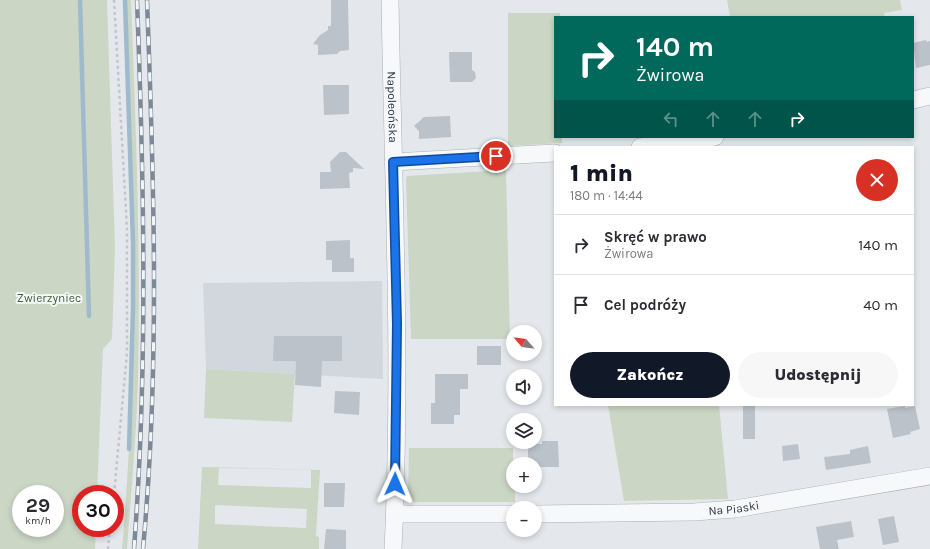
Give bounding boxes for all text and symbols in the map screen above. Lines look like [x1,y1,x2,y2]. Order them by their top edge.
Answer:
text: 140 m [636,30,714,63]
icon: right [570,32,622,84]
text: Żwirowa [636,64,704,86]
street label: Napoleońska [384,71,400,143]
icon: left [660,108,682,130]
icon: ahead [702,108,724,130]
icon: ahead [744,108,766,130]
icon: right [786,108,808,130]
pin [479,139,513,173]
icon: arrive [485,145,507,167]
text: 1 min [570,159,633,187]
button: close [856,159,898,201]
text: 180 m · 14:44 [570,188,643,203]
text: Skręć w prawo [604,228,707,246]
icon: right [570,234,592,256]
text: 140 m [858,236,898,254]
text: Żwirowa [604,246,653,261]
park label: Zwierzyniec [17,291,81,305]
icon: arrive [570,294,592,316]
text: Cel podróży [604,296,686,314]
text: 40 m [863,296,898,314]
north arrow [506,325,542,361]
map controls [506,325,542,537]
button: Zakończ [570,352,730,398]
button: Udostępnij [738,352,898,398]
button: sound [506,369,542,405]
button: layers [506,413,542,449]
button: + [506,457,542,493]
position arrow [374,463,416,505]
speed limit sign: 30 [72,485,124,537]
text: 29 [26,494,50,517]
street label: Na Piaski [708,498,760,518]
button: − [506,501,542,537]
text: km/h [25,515,51,527]

